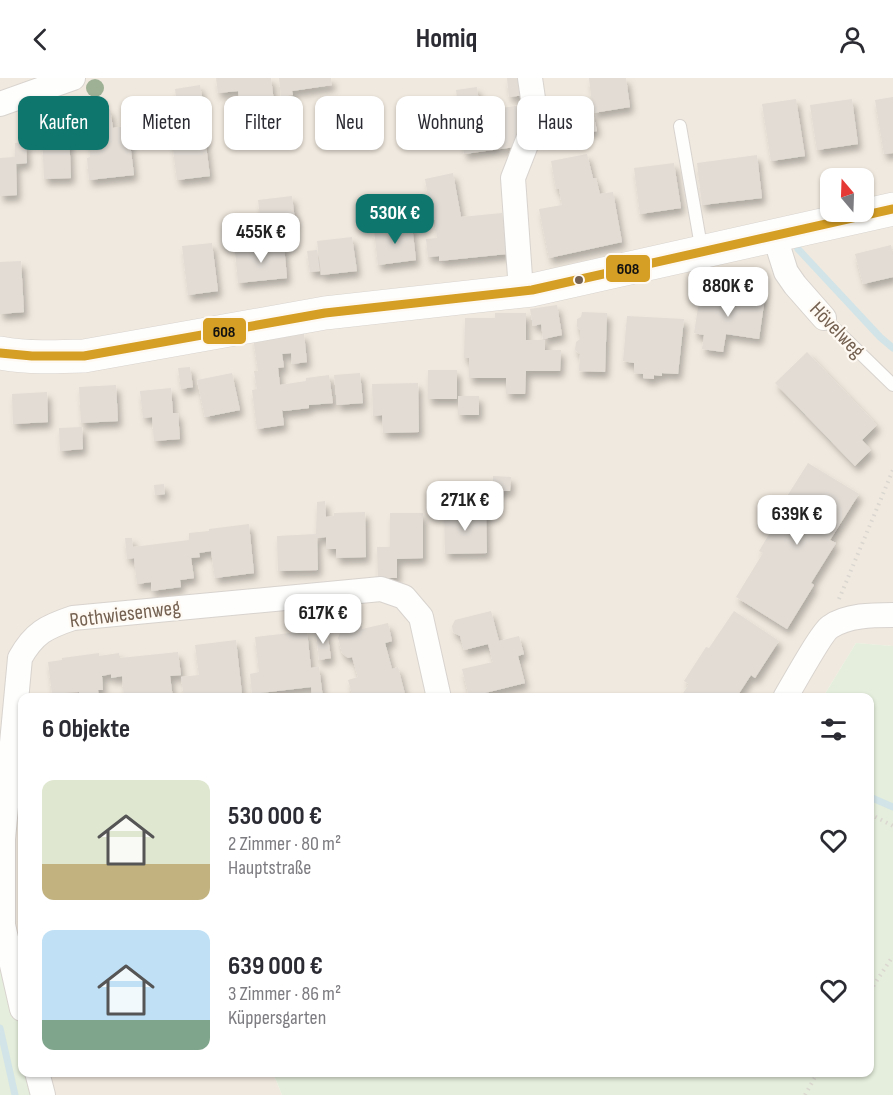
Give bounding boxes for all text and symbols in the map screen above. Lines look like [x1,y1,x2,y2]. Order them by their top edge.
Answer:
icon: back [24,23,57,56]
text: Homiq [416,23,477,55]
icon: person [836,23,869,56]
chip: Kaufen [18,96,109,150]
chip: Mieten [121,96,212,150]
chip: Filter [224,96,303,150]
chip: Neu [315,96,384,150]
chip: Wohnung [396,96,505,150]
chip: Haus [517,96,594,150]
north arrow [820,168,874,222]
map controls [820,168,874,222]
pin: 530K € [346,194,444,245]
text: 530K € [370,201,420,225]
pin: 455K € [212,213,310,264]
text: 455K € [236,220,286,244]
line badge: 608 [605,254,651,283]
text: 608 [617,260,640,279]
pin: 880K € [679,267,777,318]
unlabelled marker [573,274,585,286]
text: 880K € [702,274,754,298]
street label: Hövelweg [804,297,870,363]
line badge: 608 [202,317,247,345]
text: 608 [213,323,236,342]
pin: 271K € [416,481,514,532]
text: 271K € [441,488,489,512]
pin: 639K € [748,495,846,546]
text: 639K € [771,502,823,526]
pin: 617K € [274,594,372,645]
street label: Rothwiesenweg [68,595,182,633]
text: 617K € [298,601,348,625]
icon: filters [817,713,850,746]
text: 6 Objekte [42,714,130,745]
text: 530 000 € [228,801,322,832]
icon: home [90,804,162,876]
icon: heart [817,824,850,857]
text: 2 Zimmer · 80 m² [228,832,341,856]
text: Hauptstraße [228,856,311,880]
text: 639 000 € [228,951,323,982]
icon: home [90,954,162,1026]
icon: heart [817,974,850,1007]
text: 3 Zimmer · 86 m² [228,982,341,1006]
text: Küppersgarten [228,1006,326,1030]

